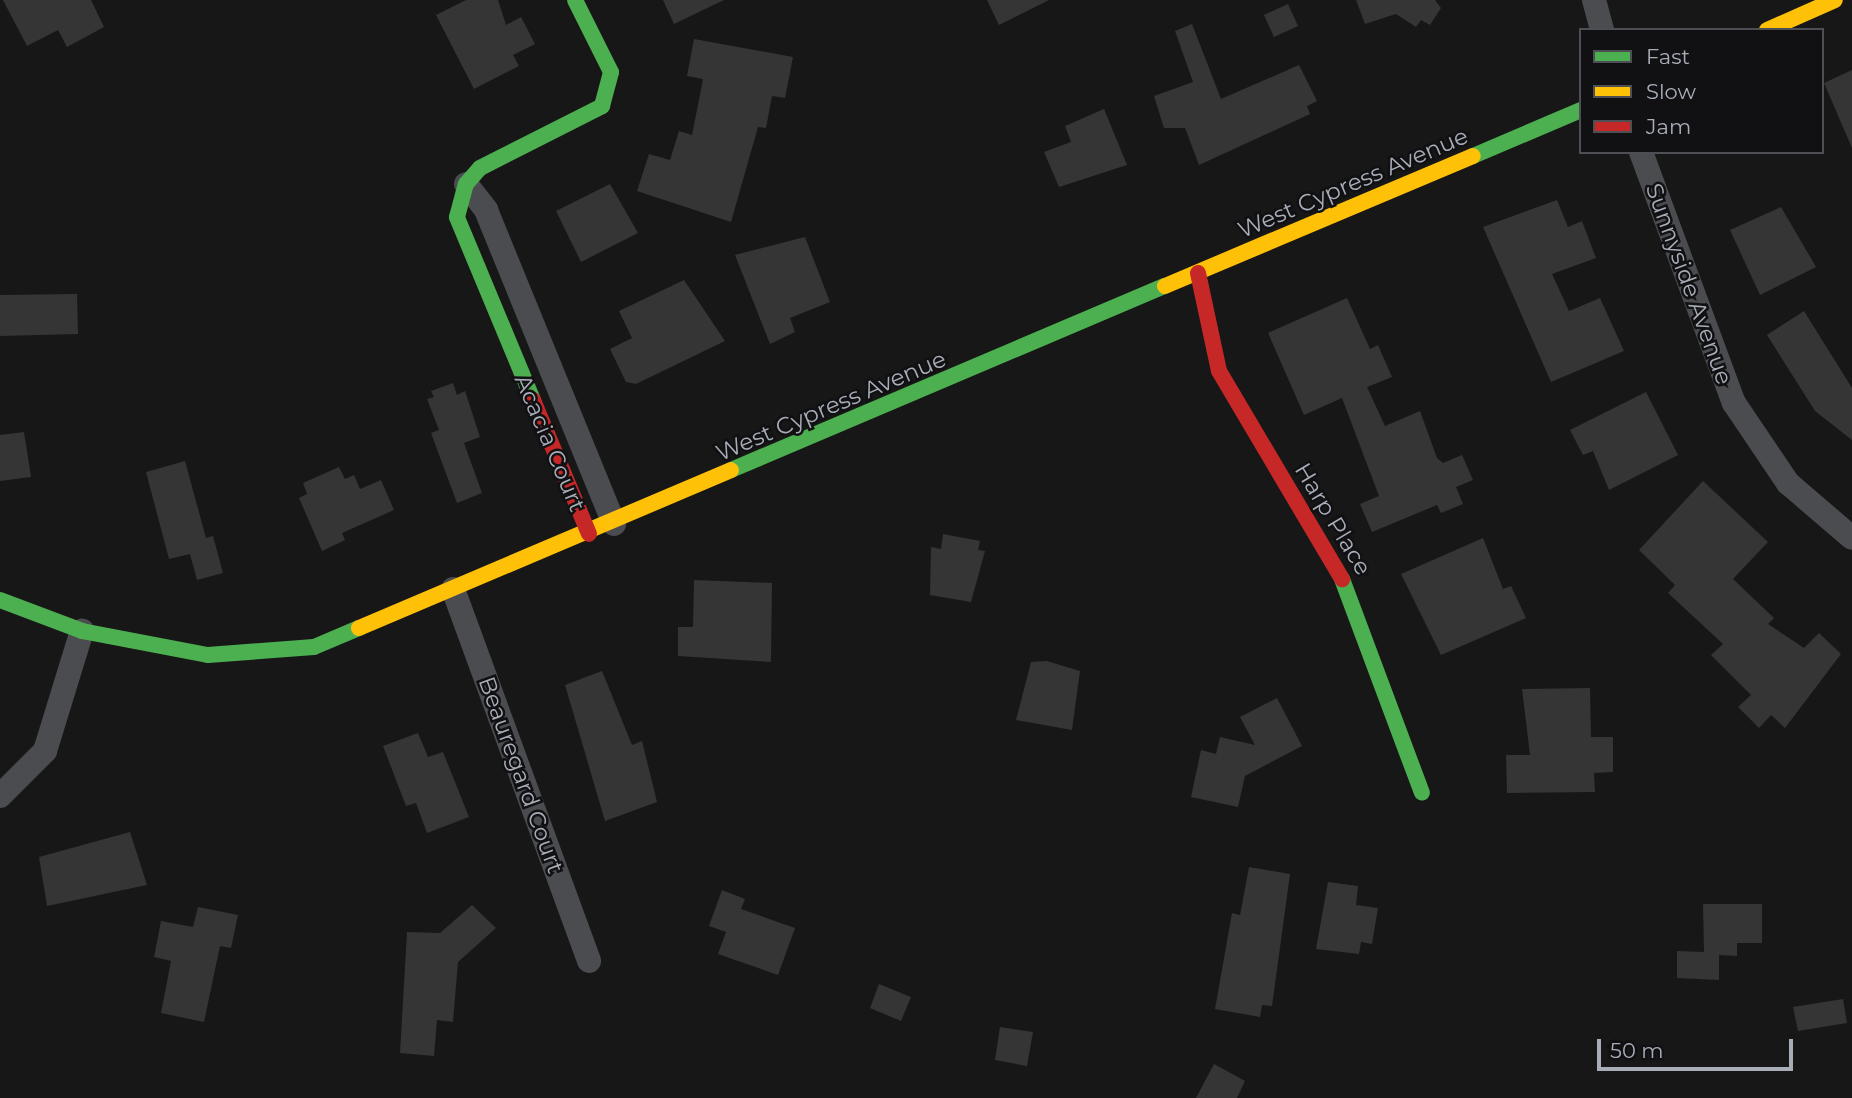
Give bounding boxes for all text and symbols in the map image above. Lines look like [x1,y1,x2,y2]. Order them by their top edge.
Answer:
legend [1579,28,1824,154]
text: Fast [1646,44,1690,69]
text: Slow [1646,79,1696,104]
text: Jam [1646,114,1691,139]
street label: West Cypress Avenue [1234,122,1472,244]
street label: Sunnyside Avenue [1640,180,1738,388]
street label: West Cypress Avenue [712,345,950,467]
street label: Acacia Court [509,370,591,516]
street label: Harp Place [1289,458,1377,580]
street label: Beauregard Court [473,673,569,877]
scale bar [1600,1024,1796,1068]
text: 50 m [1610,1038,1664,1063]

